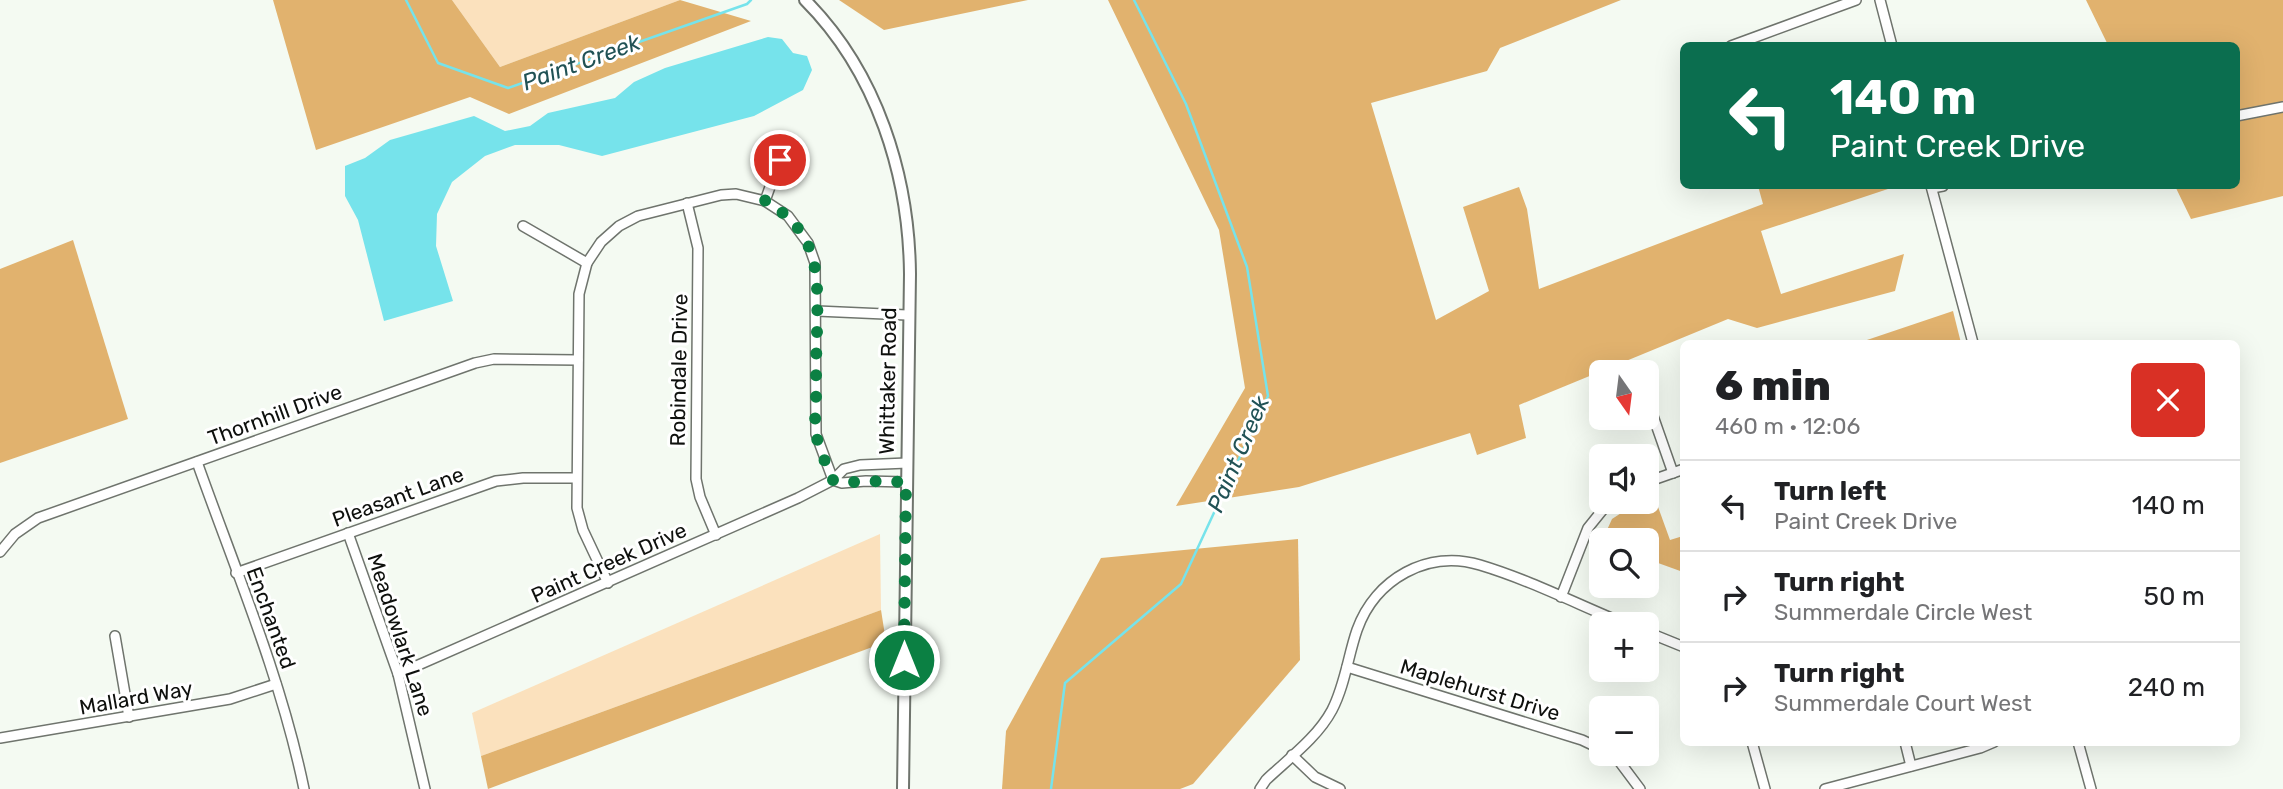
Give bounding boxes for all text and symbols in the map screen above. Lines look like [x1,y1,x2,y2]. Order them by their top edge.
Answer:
water label: Paint Creek [518,27,645,96]
text: 140 m [1830,68,1976,126]
icon: left [1715,70,1806,161]
text: Paint Creek Drive [1830,127,2085,165]
pin [750,130,810,190]
icon: arrive [761,141,799,179]
street label: Robindale Drive [665,293,692,447]
street label: Whittaker Road [874,307,901,455]
north arrow [1589,360,1659,430]
map controls [1589,360,1659,766]
text: 6 min [1715,361,1831,411]
button: close [2131,363,2205,437]
street label: Thornhill Drive [204,379,345,450]
water label: Paint Creek [1201,391,1275,516]
text: 460 m · 12:06 [1715,412,1860,440]
button: sound [1589,444,1659,514]
street label: Pleasant Lane [329,461,467,532]
text: Turn left [1774,476,1886,507]
icon: left [1715,487,1753,525]
text: 140 m [2132,490,2205,521]
text: Paint Creek Drive [1774,507,1957,535]
street label: Paint Creek Drive [527,517,690,608]
button: search [1589,528,1659,598]
street label: Meadowlark Lane [362,550,439,719]
street label: Enchanted [242,564,301,672]
text: Turn right [1774,567,1904,598]
icon: right [1715,578,1753,616]
text: 50 m [2144,581,2205,612]
text: Summerdale Circle West [1774,598,2032,626]
button: + [1589,612,1659,682]
position arrow [867,623,941,697]
street label: Maplehurst Drive [1397,653,1563,726]
text: Turn right [1774,658,1904,689]
icon: right [1715,669,1753,707]
text: 240 m [2128,672,2205,703]
street label: Mallard Way [77,675,195,720]
text: Summerdale Court West [1774,689,2032,717]
button: − [1589,696,1659,766]

